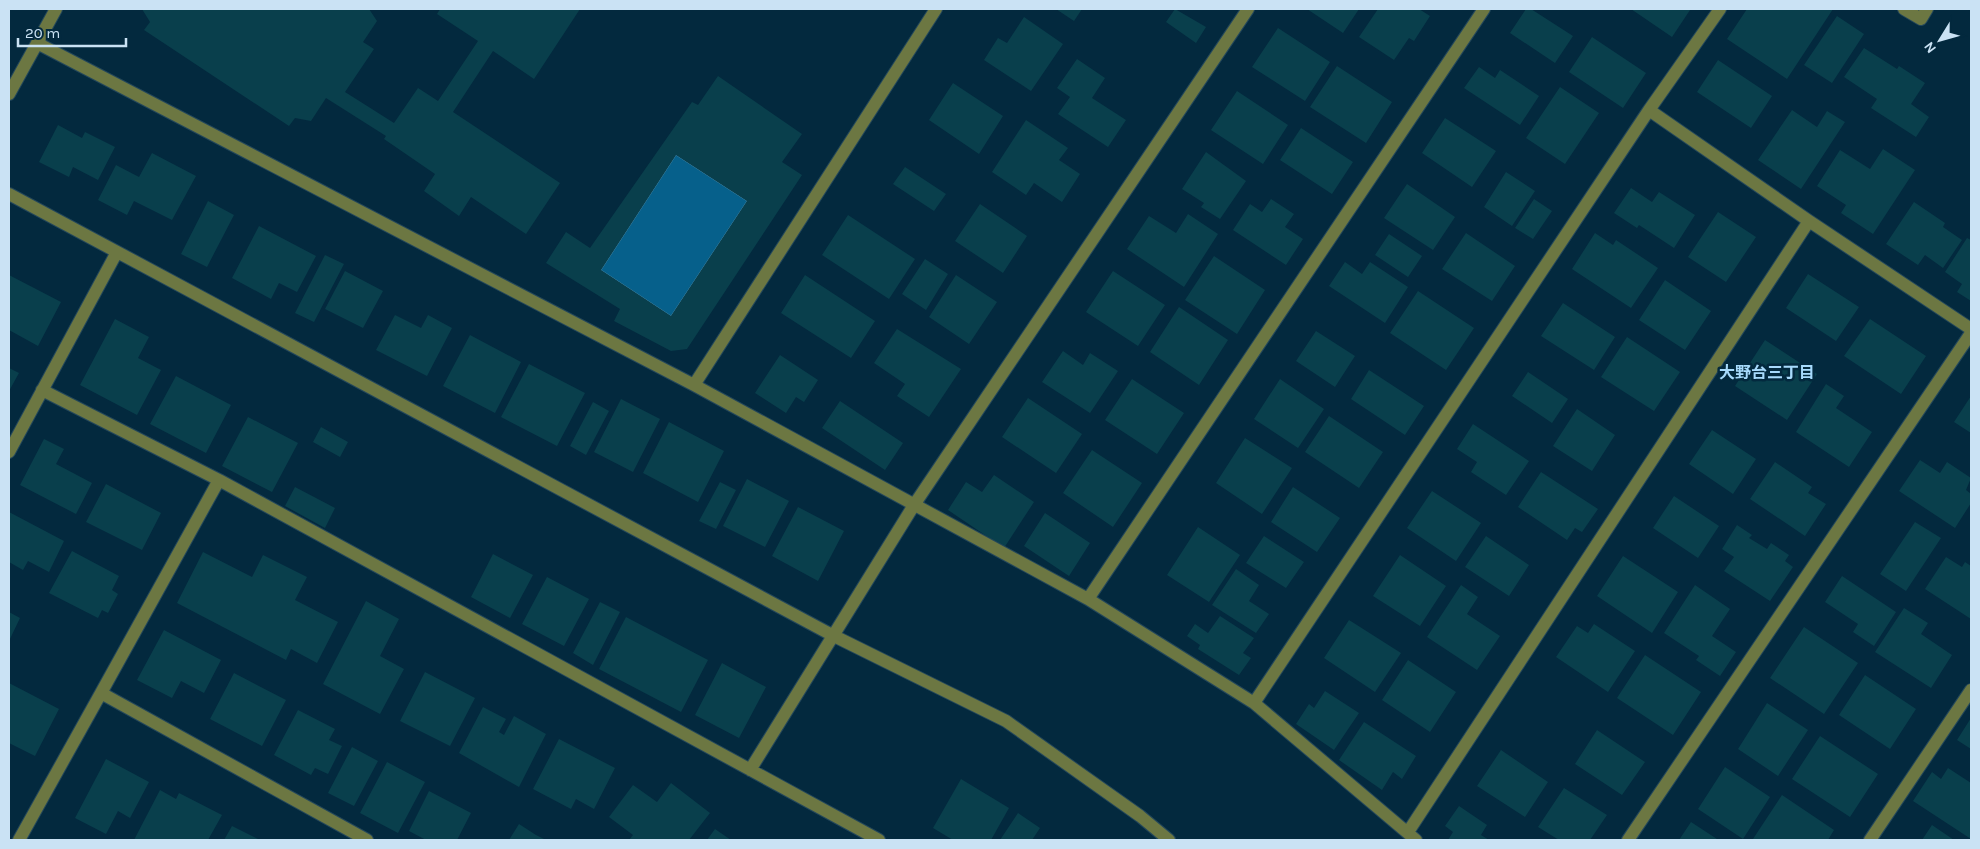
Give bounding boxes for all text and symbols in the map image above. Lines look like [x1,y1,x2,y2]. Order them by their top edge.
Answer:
scale bar [18,15,125,47]
north arrow [1915,15,1965,65]
text: 20 m [25,24,60,42]
text: N [1920,38,1940,57]
district label: 大野台三丁目 [1719,363,1815,382]

